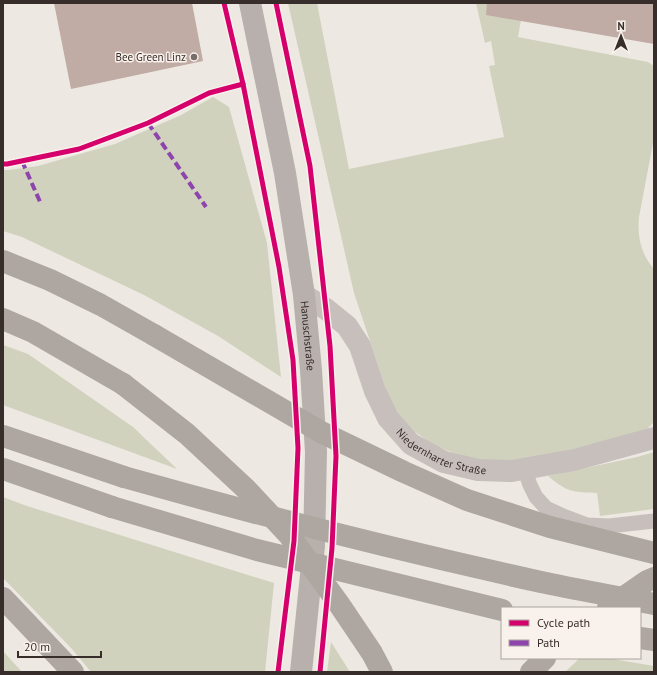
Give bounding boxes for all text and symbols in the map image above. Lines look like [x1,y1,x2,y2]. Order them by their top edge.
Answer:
north arrow [601,16,641,56]
text: N [617,19,625,33]
place label: Bee Green Linz [116,50,186,64]
marker: Bee Green Linz [189,52,199,62]
street label: Hanuschstraße [298,300,318,372]
street label: Niedernharter Straße [393,425,487,478]
legend [501,607,641,659]
text: Cycle path [537,615,590,630]
scale bar [18,633,101,659]
text: Path [537,635,560,650]
text: 20 m [24,639,50,654]

